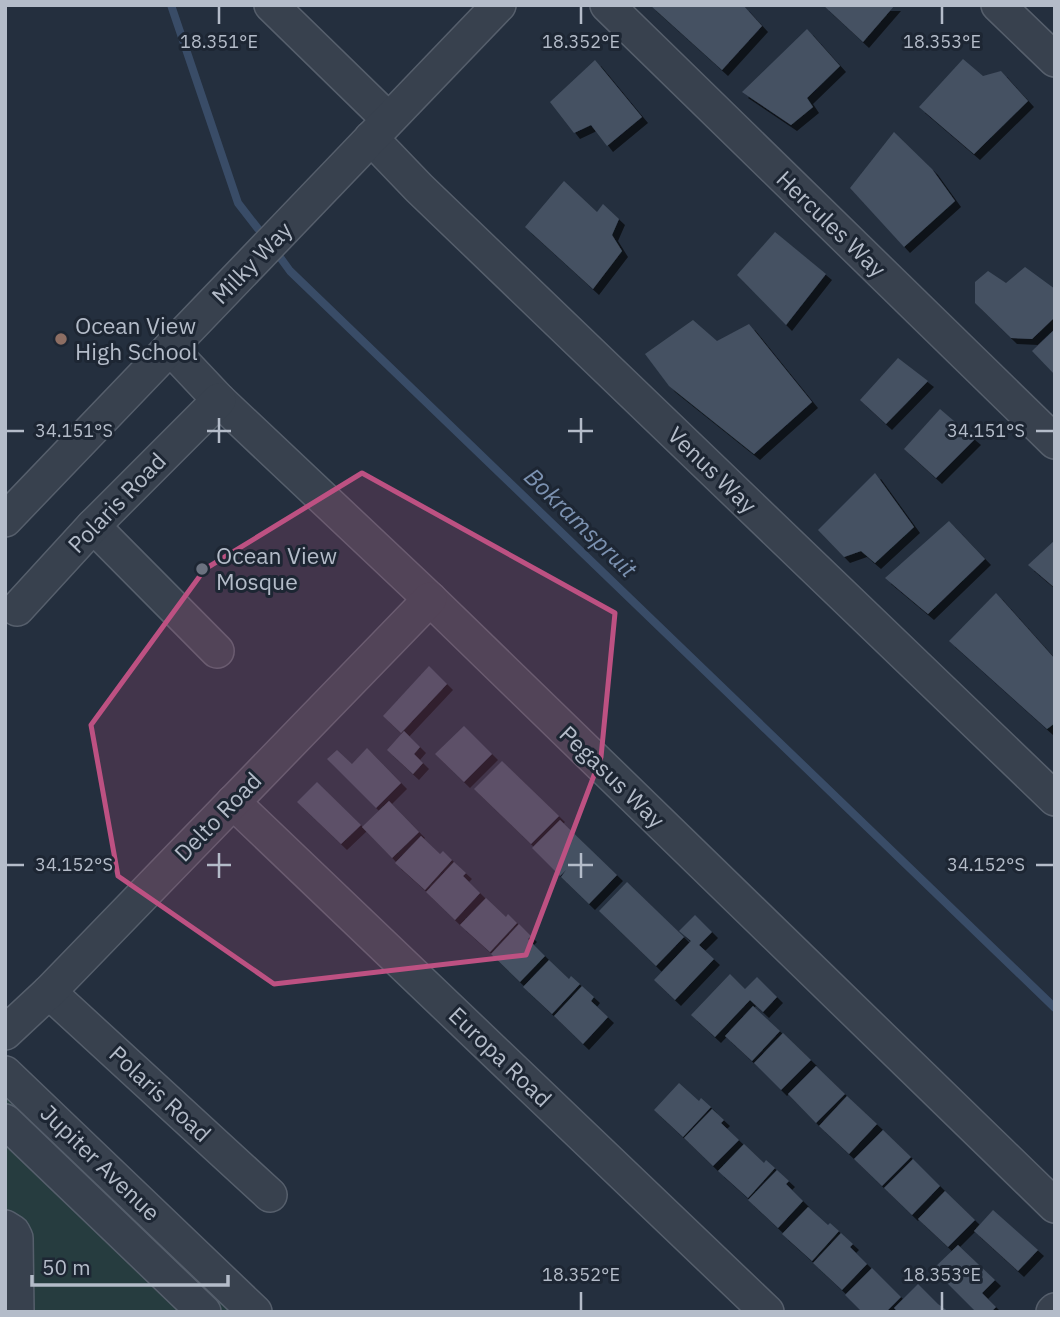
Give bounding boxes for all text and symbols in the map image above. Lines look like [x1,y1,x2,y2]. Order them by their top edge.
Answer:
text: 18.351°E [180,30,258,53]
text: 18.352°E [542,30,620,53]
text: 18.353°E [903,30,981,53]
street label: Hercules Way [770,163,893,283]
street label: Milky Way [204,214,298,310]
place label: Ocean View High School [75,310,198,366]
marker: Ocean View High School [53,331,69,347]
text: 34.151°S [35,419,113,442]
street label: Venus Way [662,419,764,520]
text: 34.151°S [947,419,1025,442]
street label: Polaris Road [61,446,172,559]
water label: Bokramspruit [518,461,645,585]
place label: Ocean View Mosque [216,540,337,596]
marker: Ocean View Mosque [194,561,210,577]
street label: Pegasus Way [554,719,672,834]
street label: Delto Road [167,765,267,868]
text: 34.152°S [35,853,113,876]
text: 34.152°S [947,853,1025,876]
street label: Europa Road [443,1000,558,1113]
street label: Polaris Road [103,1038,218,1148]
street label: Jupiter Avenue [34,1098,167,1227]
scale bar [32,1244,228,1288]
text: 50 m [42,1253,91,1281]
text: 18.352°E [542,1263,620,1286]
text: 18.353°E [903,1263,981,1286]

